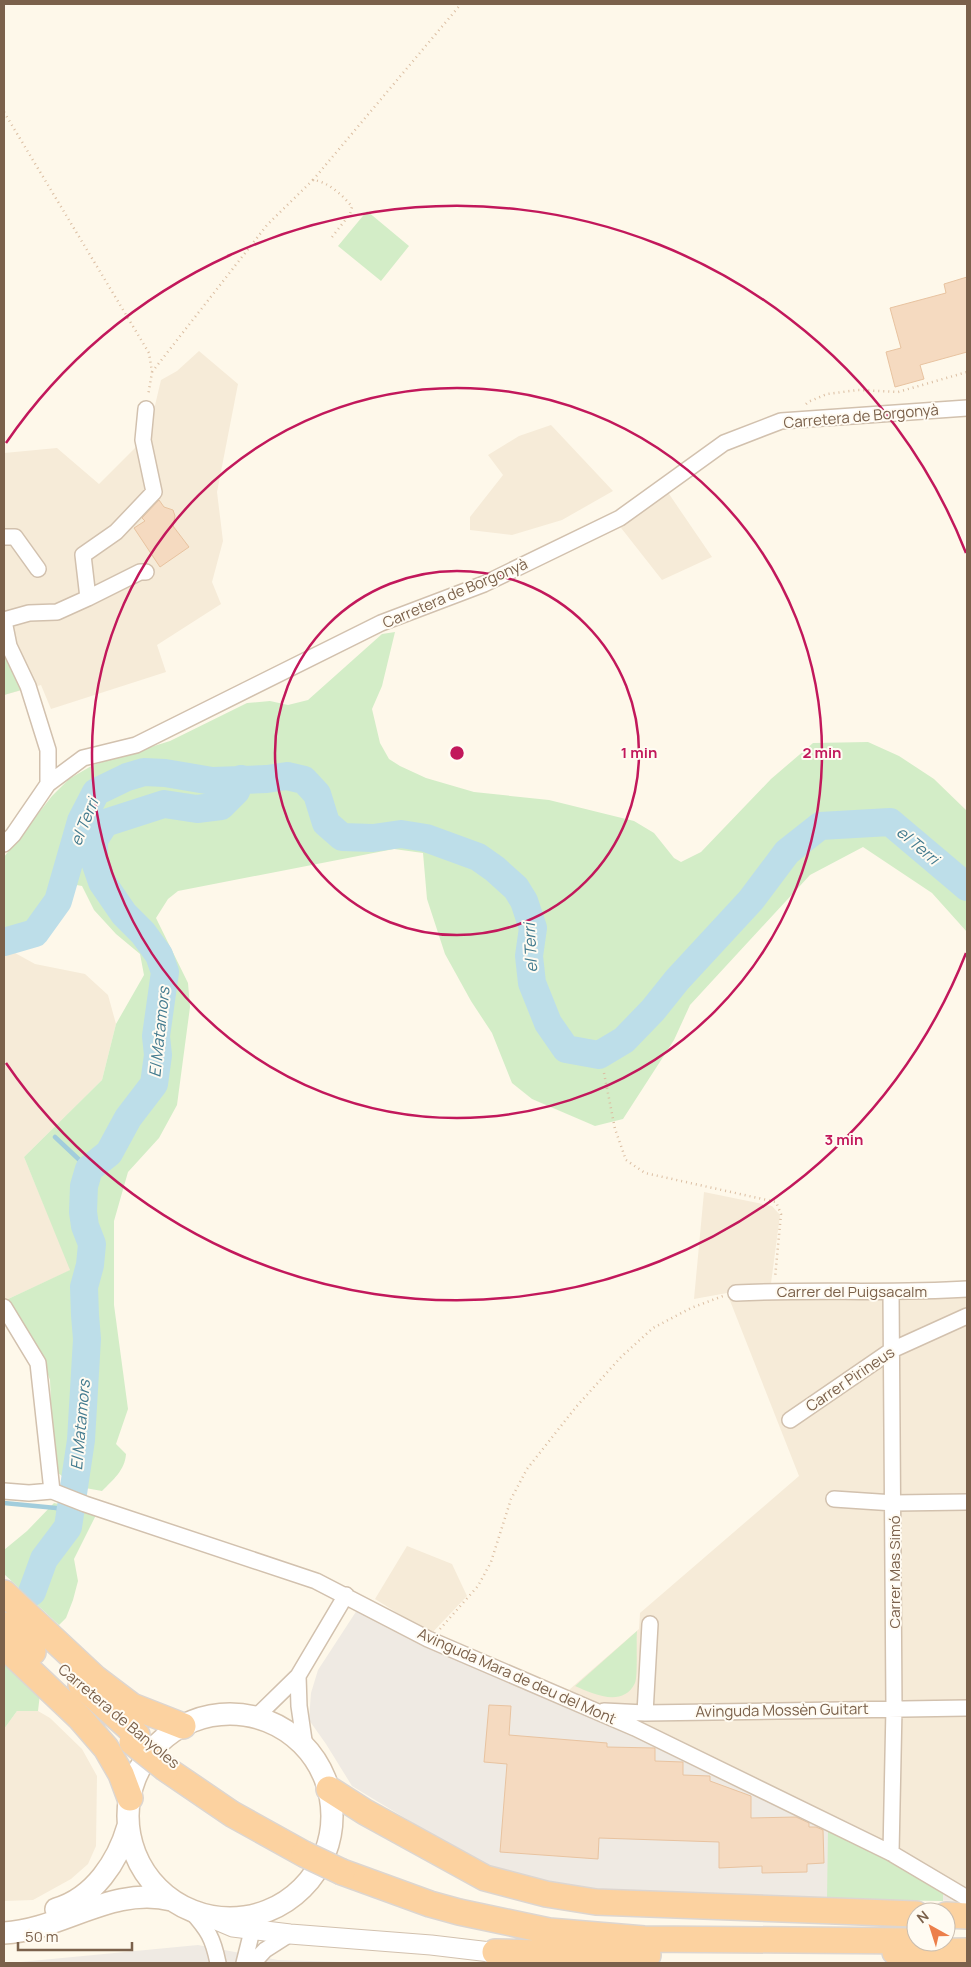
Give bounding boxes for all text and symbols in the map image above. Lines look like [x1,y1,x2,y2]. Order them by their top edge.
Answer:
street label: Carretera de Borgonyà [783,399,939,433]
street label: Carretera de Borgonyà [379,553,531,633]
text: 1 min [621,742,657,763]
text: 2 min [802,742,842,763]
centre of rings [448,744,466,762]
water label: el Terri [65,793,104,849]
water label: el Terri [892,821,946,871]
water label: el Terri [518,921,542,973]
water label: El Matamors [143,984,175,1078]
text: 3 min [825,1129,863,1150]
street label: Carrer del Puigsacalm [777,1281,927,1302]
street label: Carrer Pirineus [802,1341,899,1416]
water label: El Matamors [65,1377,95,1471]
street label: Carrer Mas Simó [884,1515,905,1629]
street label: Avinguda Mara de deu del Mont [414,1623,620,1729]
street label: Carretera de Banyoles [54,1659,184,1773]
street label: Avinguda Mossèn Guitart [695,1698,869,1722]
north arrow [906,1902,956,1952]
text: N [913,1906,932,1927]
scale bar [18,1920,131,1952]
text: 50 m [25,1926,59,1947]

